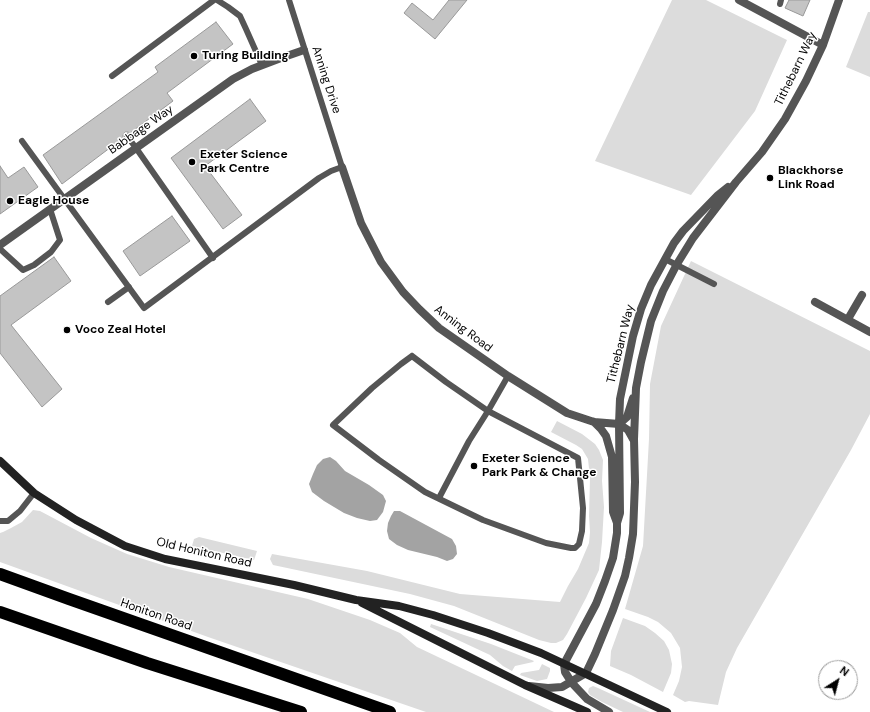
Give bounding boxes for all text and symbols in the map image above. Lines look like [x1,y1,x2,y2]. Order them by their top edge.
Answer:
street label: Tithebarn Way [772,30,820,108]
street label: Anning Drive [308,45,344,115]
place label: Turing Building [202,49,289,63]
marker: Turing Building [189,51,199,61]
street label: Babbage Way [106,102,176,158]
place label: Exeter Science Park Centre [200,148,288,176]
marker: Exeter Science Park Centre [187,157,197,167]
place label: Blackhorse Link Road [778,164,843,192]
marker: Blackhorse Link Road [765,173,775,183]
place label: Eagle House [18,194,89,208]
marker: Eagle House [5,196,15,206]
street label: Anning Road [431,302,495,356]
street label: Tithebarn Way [604,303,638,385]
place label: Voco Zeal Hotel [75,323,166,337]
marker: Voco Zeal Hotel [62,325,72,335]
place label: Exeter Science Park Park & Change [482,452,596,480]
marker: Exeter Science Park Park & Change [469,461,479,471]
street label: Old Honiton Road [155,535,253,571]
street label: Honiton Road [118,596,194,634]
north arrow [818,660,858,700]
text: N [837,663,852,679]

